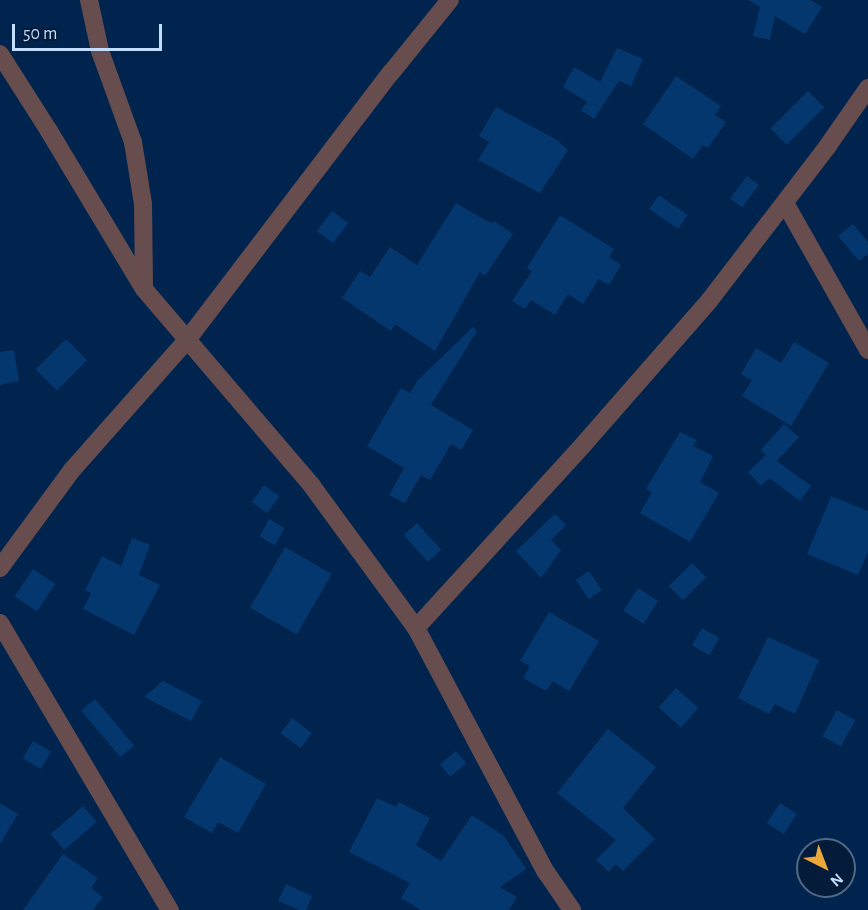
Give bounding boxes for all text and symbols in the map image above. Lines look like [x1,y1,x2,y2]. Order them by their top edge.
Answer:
scale bar [15,12,165,50]
text: 50 m [23,25,57,43]
north arrow [796,838,856,898]
text: N [827,870,846,890]

